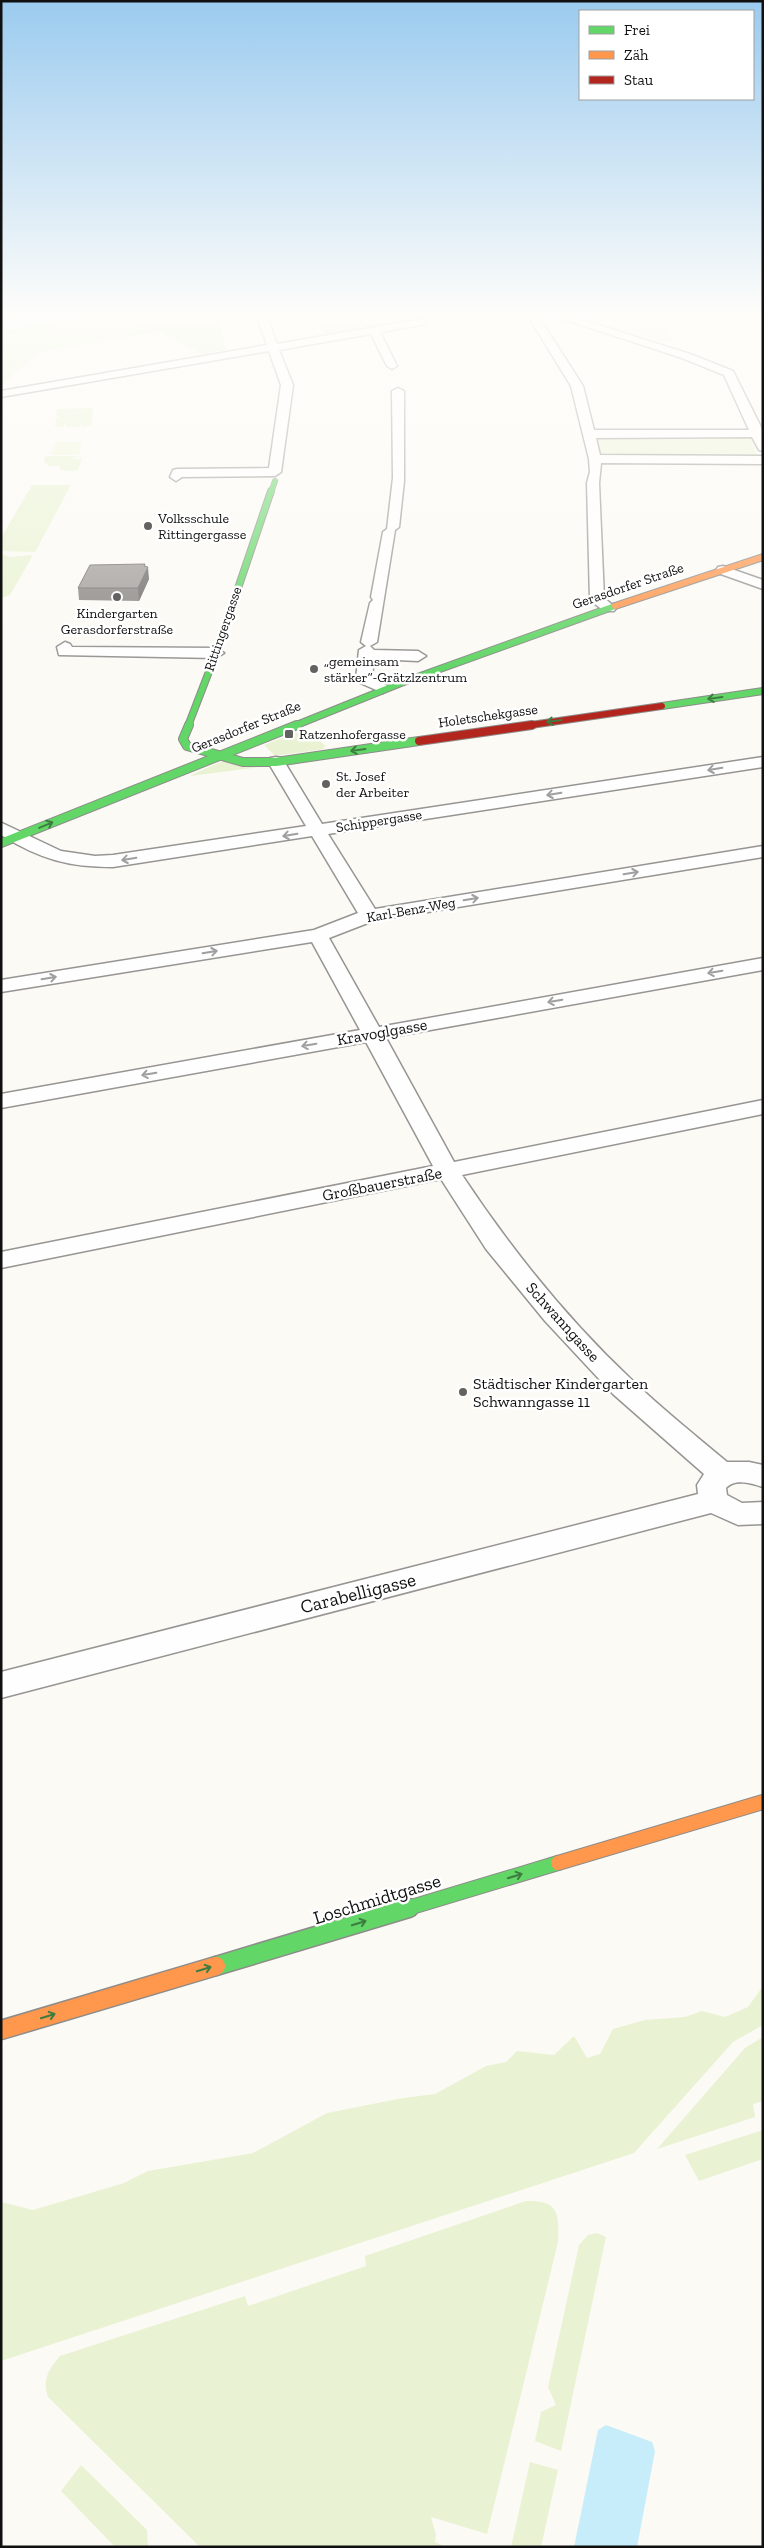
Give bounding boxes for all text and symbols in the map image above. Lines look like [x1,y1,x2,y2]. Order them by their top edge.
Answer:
legend [579,10,754,100]
text: Frei [624,21,650,39]
text: Zäh [624,46,649,64]
text: Stau [624,71,654,89]
place label: Volksschule Rittingergasse [157,510,247,543]
marker: Volksschule Rittingergasse [142,520,154,532]
street label: Gerasdorfer Straße [570,559,686,613]
street label: Rittingergasse [201,584,246,674]
marker: Kindergarten Gerasdorferstraße [111,591,123,603]
place label: Kindergarten Gerasdorferstraße [61,605,174,638]
place label: „gemeinsam stärker“-Grätzlzentrum [324,653,467,686]
marker: „gemeinsam stärker“-Grätzlzentrum [308,663,320,675]
one-way arrow [707,693,723,703]
street label: Gerasdorfer Straße [189,697,304,757]
street label: Holetschekgasse [437,701,539,731]
one-way arrow [546,717,562,727]
place label: Ratzenhofergasse [299,726,406,743]
marker: Ratzenhofergasse [283,728,295,740]
one-way arrow [351,745,367,755]
one-way arrow [707,765,723,775]
place label: St. Josef der Arbeiter [336,768,409,801]
marker: St. Josef der Arbeiter [320,778,332,790]
one-way arrow [546,789,562,799]
street label: Schippergasse [335,806,424,836]
one-way arrow [38,819,53,829]
one-way arrow [282,830,298,840]
one-way arrow [121,854,137,864]
one-way arrow [623,867,639,877]
street label: Karl-Benz-Weg [365,894,457,926]
one-way arrow [463,894,479,904]
one-way arrow [201,947,217,957]
one-way arrow [707,968,723,978]
one-way arrow [41,973,57,983]
one-way arrow [547,997,563,1007]
street label: Kravoglgasse [335,1015,429,1049]
one-way arrow [301,1041,317,1051]
one-way arrow [141,1070,157,1080]
street label: Großbauerstraße [321,1163,443,1205]
street label: Schwanngasse [522,1278,604,1366]
place label: Städtischer Kindergarten Schwanngasse 11 [473,1374,649,1411]
marker: Städtischer Kindergarten Schwanngasse 11 [457,1386,469,1398]
street label: Carabelligasse [298,1568,418,1618]
street label: Loschmidtgasse [310,1869,444,1929]
one-way arrow [507,1871,523,1881]
one-way arrow [351,1917,367,1927]
one-way arrow [195,1964,211,1974]
one-way arrow [40,2010,56,2020]

